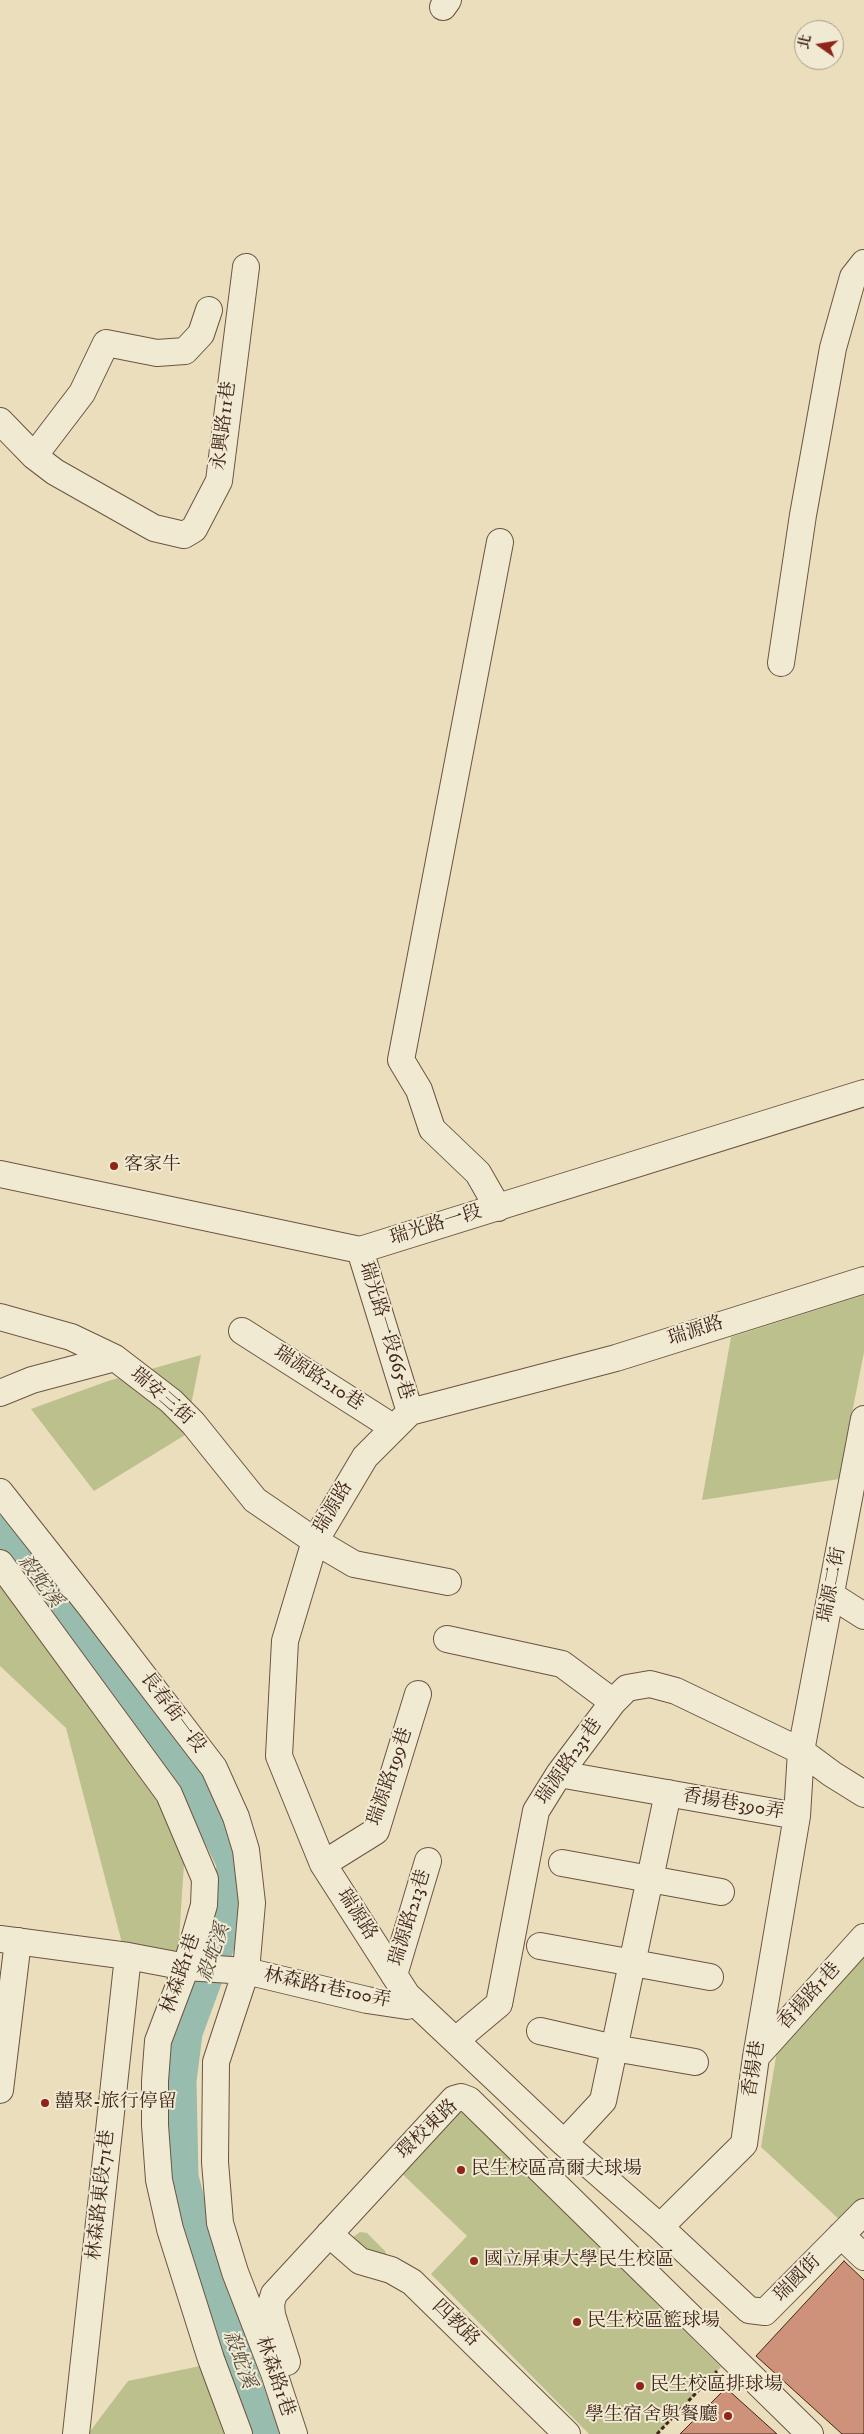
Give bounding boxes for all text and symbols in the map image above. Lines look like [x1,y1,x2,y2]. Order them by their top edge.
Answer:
north arrow [794,20,844,70]
text: 北 [795,33,816,51]
street label: 永興路11巷 [208,380,242,472]
place label: 客家牛 [124,1155,181,1177]
marker: 客家牛 [108,1160,120,1172]
street label: 瑞光路一段 [387,1201,485,1251]
street label: 瑞光路一段665巷 [353,1259,417,1403]
street label: 瑞源路 [665,1312,727,1352]
street label: 瑞源路210巷 [269,1342,367,1416]
street label: 瑞安三街 [125,1363,197,1431]
street label: 瑞源路 [310,1478,358,1538]
street label: 瑞源二街 [815,1546,851,1624]
water label: 殺蛇溪 [11,1551,67,1613]
street label: 長春街一段 [134,1668,210,1758]
street label: 瑞源路231巷 [532,1715,608,1809]
street label: 瑞源路199巷 [364,1725,418,1829]
street label: 香揚巷390弄 [680,1785,786,1825]
street label: 瑞源路213巷 [386,1867,436,1969]
street label: 瑞源路 [331,1885,381,1945]
water label: 殺蛇溪 [194,1921,236,1985]
street label: 林森路1巷 [158,1931,206,2017]
street label: 香揚路1巷 [774,1959,846,2035]
street label: 林森路1巷100弄 [261,1964,393,2014]
street label: 香揚巷 [739,2039,771,2099]
place label: 囍聚-旅行停留 [55,2092,177,2114]
street label: 環校東路 [393,2095,463,2165]
marker: 囍聚-旅行停留 [39,2097,51,2109]
street label: 林森路東段71巷 [84,2129,120,2261]
place label: 民生校區高爾夫球場 [471,2159,642,2181]
marker: 民生校區高爾夫球場 [455,2164,467,2176]
place label: 國立屏東大學民生校區 [484,2250,674,2272]
street label: 瑞國街 [770,2251,826,2307]
marker: 國立屏東大學民生校區 [468,2255,480,2267]
street label: 四教路 [427,2296,483,2352]
place label: 民生校區籃球場 [587,2311,720,2333]
marker: 民生校區籃球場 [571,2316,583,2328]
water label: 殺蛇溪 [216,2328,260,2392]
street label: 林森路1巷 [250,2334,298,2420]
place label: 民生校區排球場 [650,2375,783,2397]
marker: 民生校區排球場 [634,2380,646,2392]
place label: 學生宿舍與餐廳 [585,2405,718,2427]
marker: 學生宿舍與餐廳 [722,2410,734,2422]

